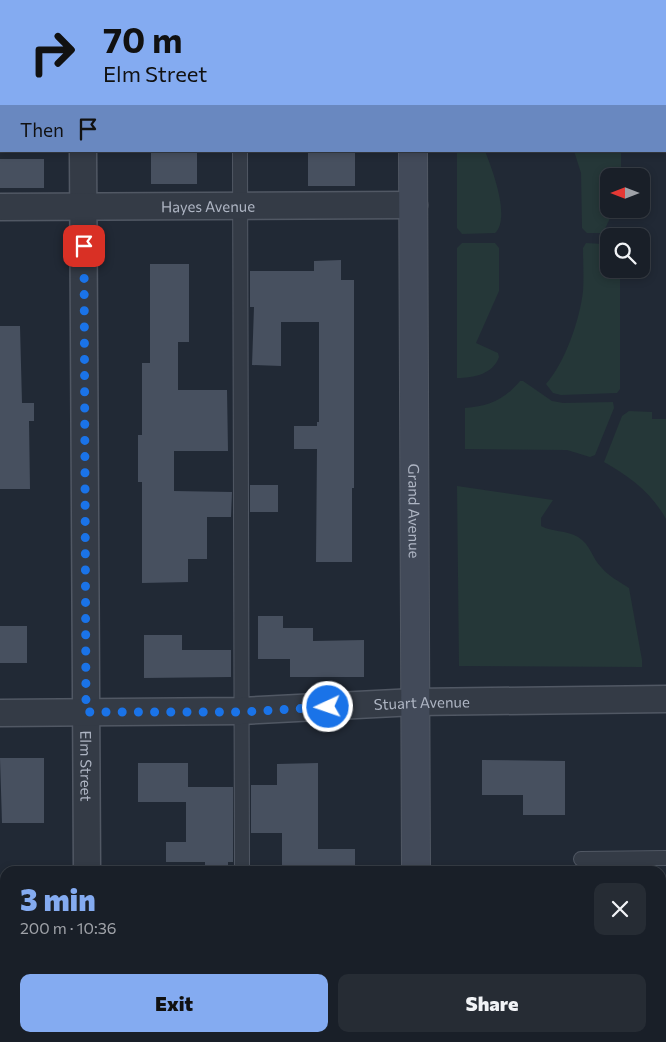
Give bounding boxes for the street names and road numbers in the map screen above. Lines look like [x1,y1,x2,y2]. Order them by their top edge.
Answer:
street label: Hayes Avenue [161,197,255,215]
street label: Grand Avenue [405,463,424,559]
street label: Stuart Avenue [373,692,470,713]
street label: Elm Street [77,730,96,802]

